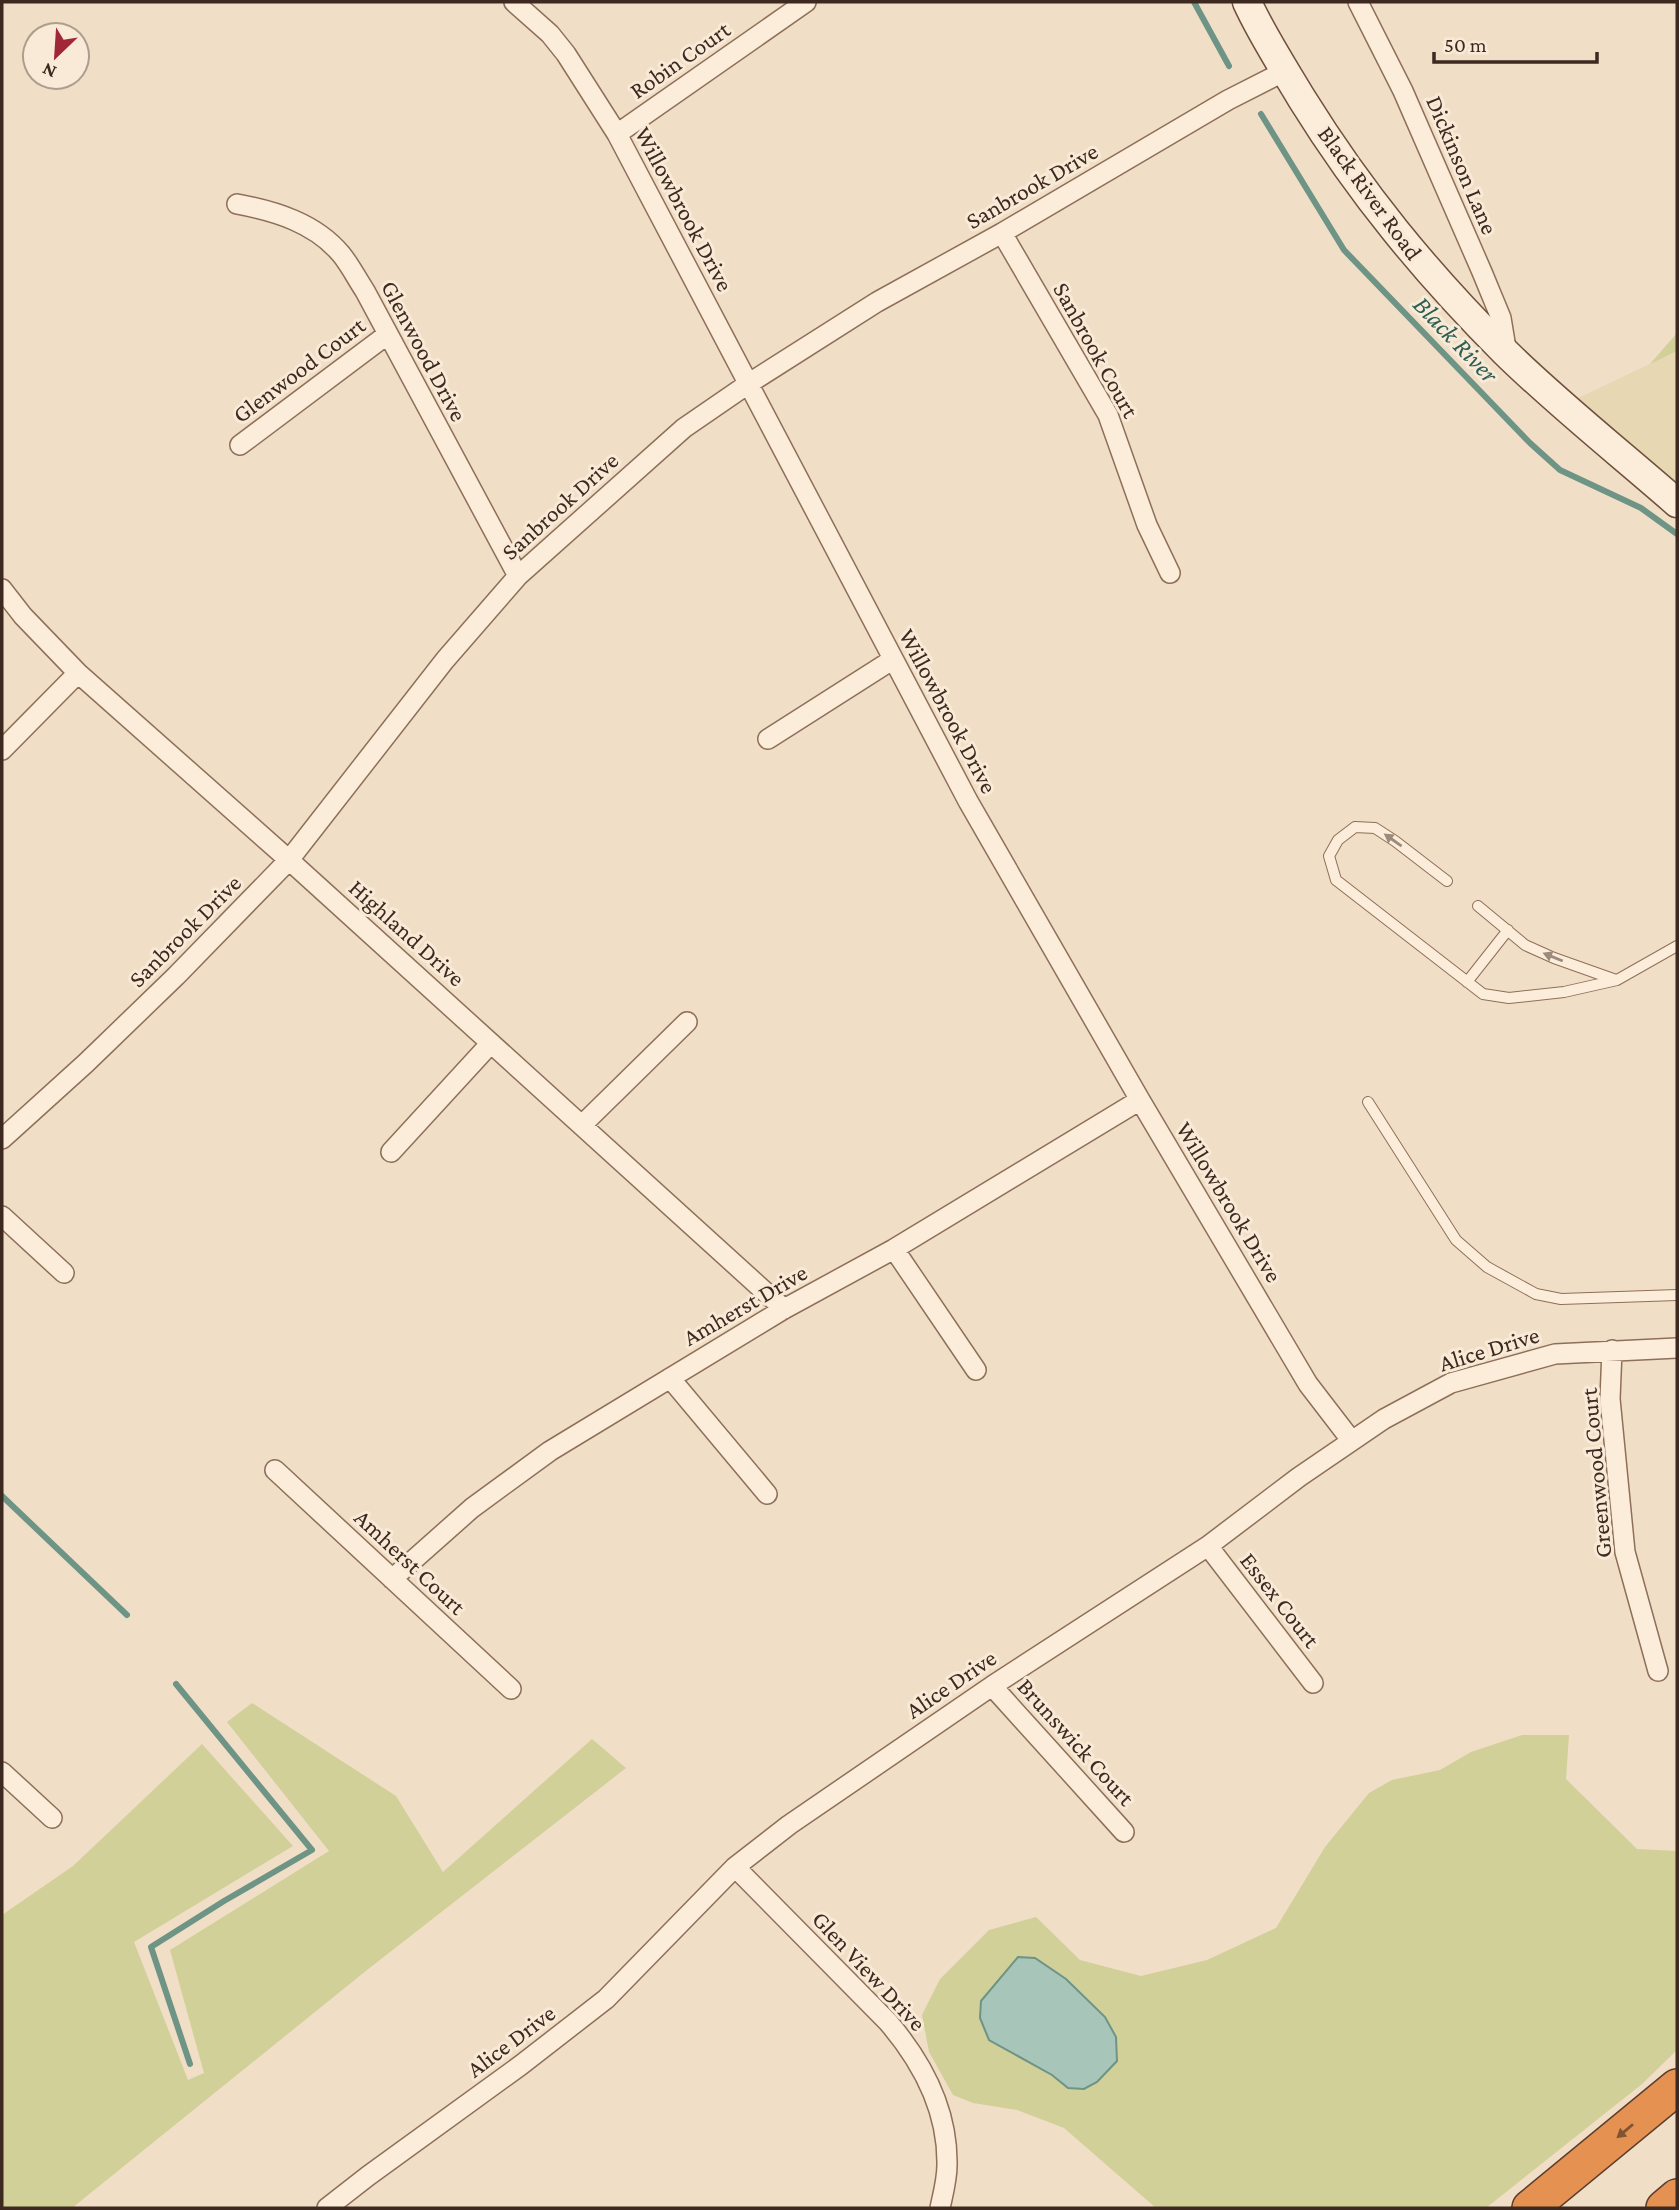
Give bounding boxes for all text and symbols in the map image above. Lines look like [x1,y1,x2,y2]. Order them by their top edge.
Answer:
street label: Robin Court [624,15,736,104]
north arrow [21,21,91,91]
scale bar [1434,21,1597,65]
text: 50 m [1444,33,1487,57]
text: N [39,59,59,83]
street label: Dickinson Lane [1421,91,1504,238]
street label: Black River Road [1313,120,1428,265]
street label: Willowbrook Drive [630,122,739,296]
street label: Sanbrook Drive [961,137,1102,234]
street label: Glenwood Drive [376,276,473,426]
street label: Sanbrook Court [1048,277,1145,423]
water label: Black River [1407,290,1505,389]
street label: Glenwood Court [227,311,371,428]
street label: Sanbrook Drive [496,446,624,565]
street label: Willowbrook Drive [894,624,1003,798]
one-way arrow [1384,833,1402,847]
street label: Sanbrook Drive [123,869,246,992]
street label: Highland Drive [344,874,471,992]
one-way arrow [1543,951,1563,963]
street label: Willowbrook Drive [1171,1117,1288,1287]
street label: Amherst Drive [678,1258,812,1351]
street label: Alice Drive [1436,1321,1542,1377]
street label: Greenwood Court [1575,1386,1616,1559]
street label: Amherst Court [349,1503,472,1621]
street label: Essex Court [1235,1547,1326,1653]
street label: Alice Drive [900,1644,1001,1724]
street label: Brunswick Court [1012,1673,1141,1811]
street label: Glen View Drive [807,1905,932,2036]
street label: Alice Drive [461,1999,560,2082]
one-way arrow [1617,2123,1634,2138]

